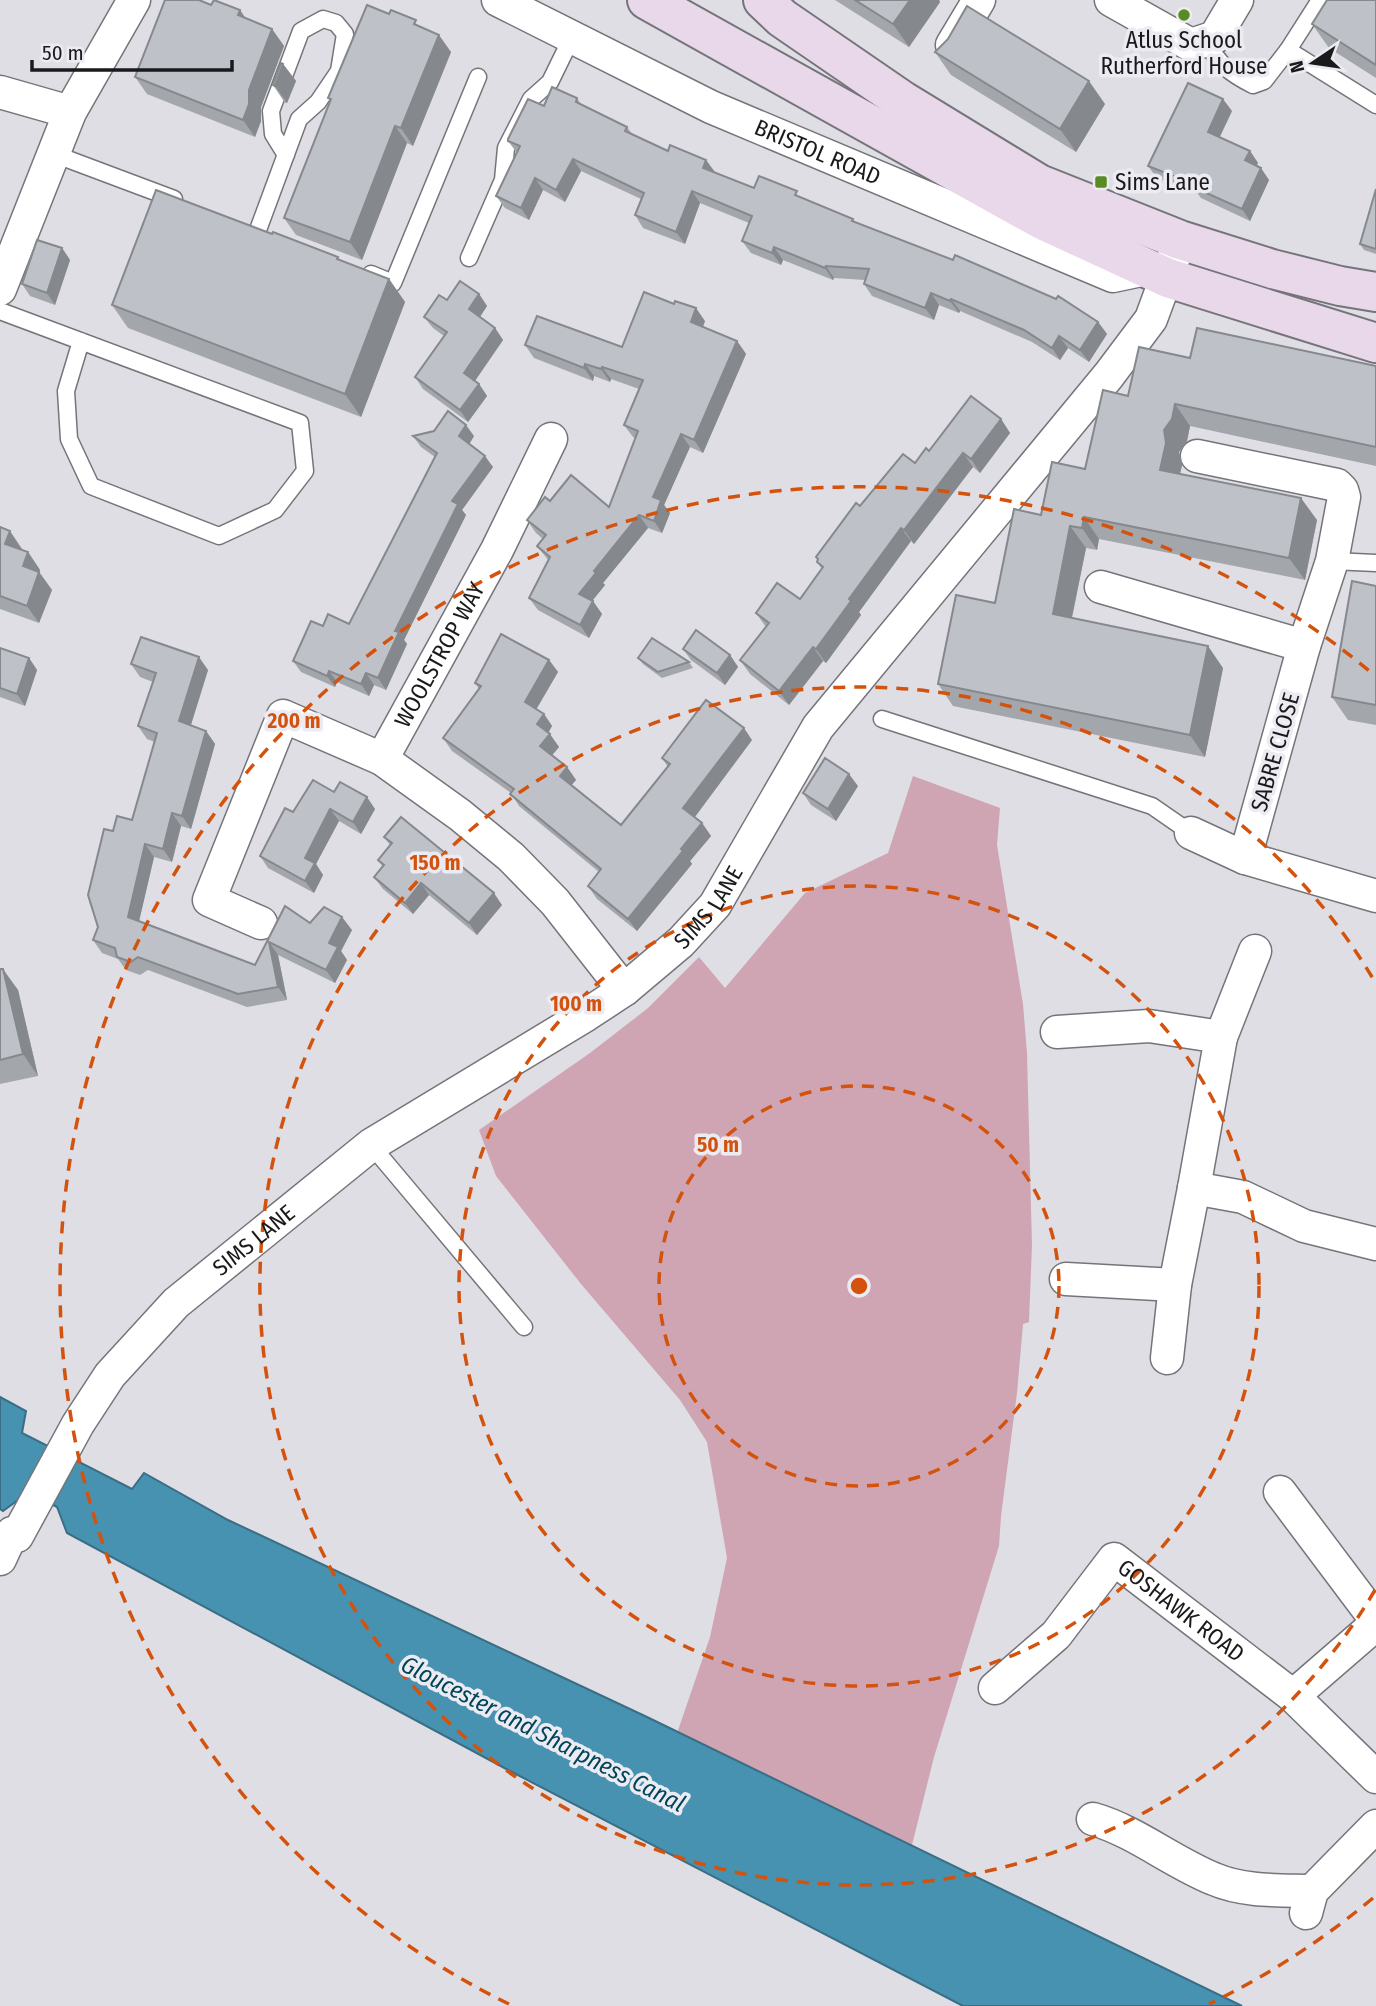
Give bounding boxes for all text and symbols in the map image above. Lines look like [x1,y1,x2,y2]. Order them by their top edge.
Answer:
marker: Atlus School Rutherford House [1176,7,1192,23]
place label: Atlus School Rutherford House [1101,26,1267,80]
scale bar [32,28,231,72]
north arrow [1278,28,1348,98]
text: 50 m [42,40,84,66]
text: N [1284,59,1309,75]
street label: BRISTOL ROAD [750,113,885,191]
place label: Sims Lane [1115,168,1210,196]
marker: Sims Lane [1093,174,1109,190]
street label: WOOLSTROP WAY [388,577,491,732]
street label: SABRE CLOSE [1245,689,1305,815]
text: 200 m [266,708,321,734]
text: 150 m [409,850,461,876]
street label: SIMS LANE [668,861,749,955]
text: 100 m [550,991,602,1017]
text: 50 m [697,1132,739,1158]
street label: SIMS LANE [207,1199,300,1282]
centre of rings [847,1274,871,1298]
street label: GOSHAWK ROAD [1112,1553,1250,1668]
water label: Gloucester and Sharpness Canal [397,1650,689,1818]

